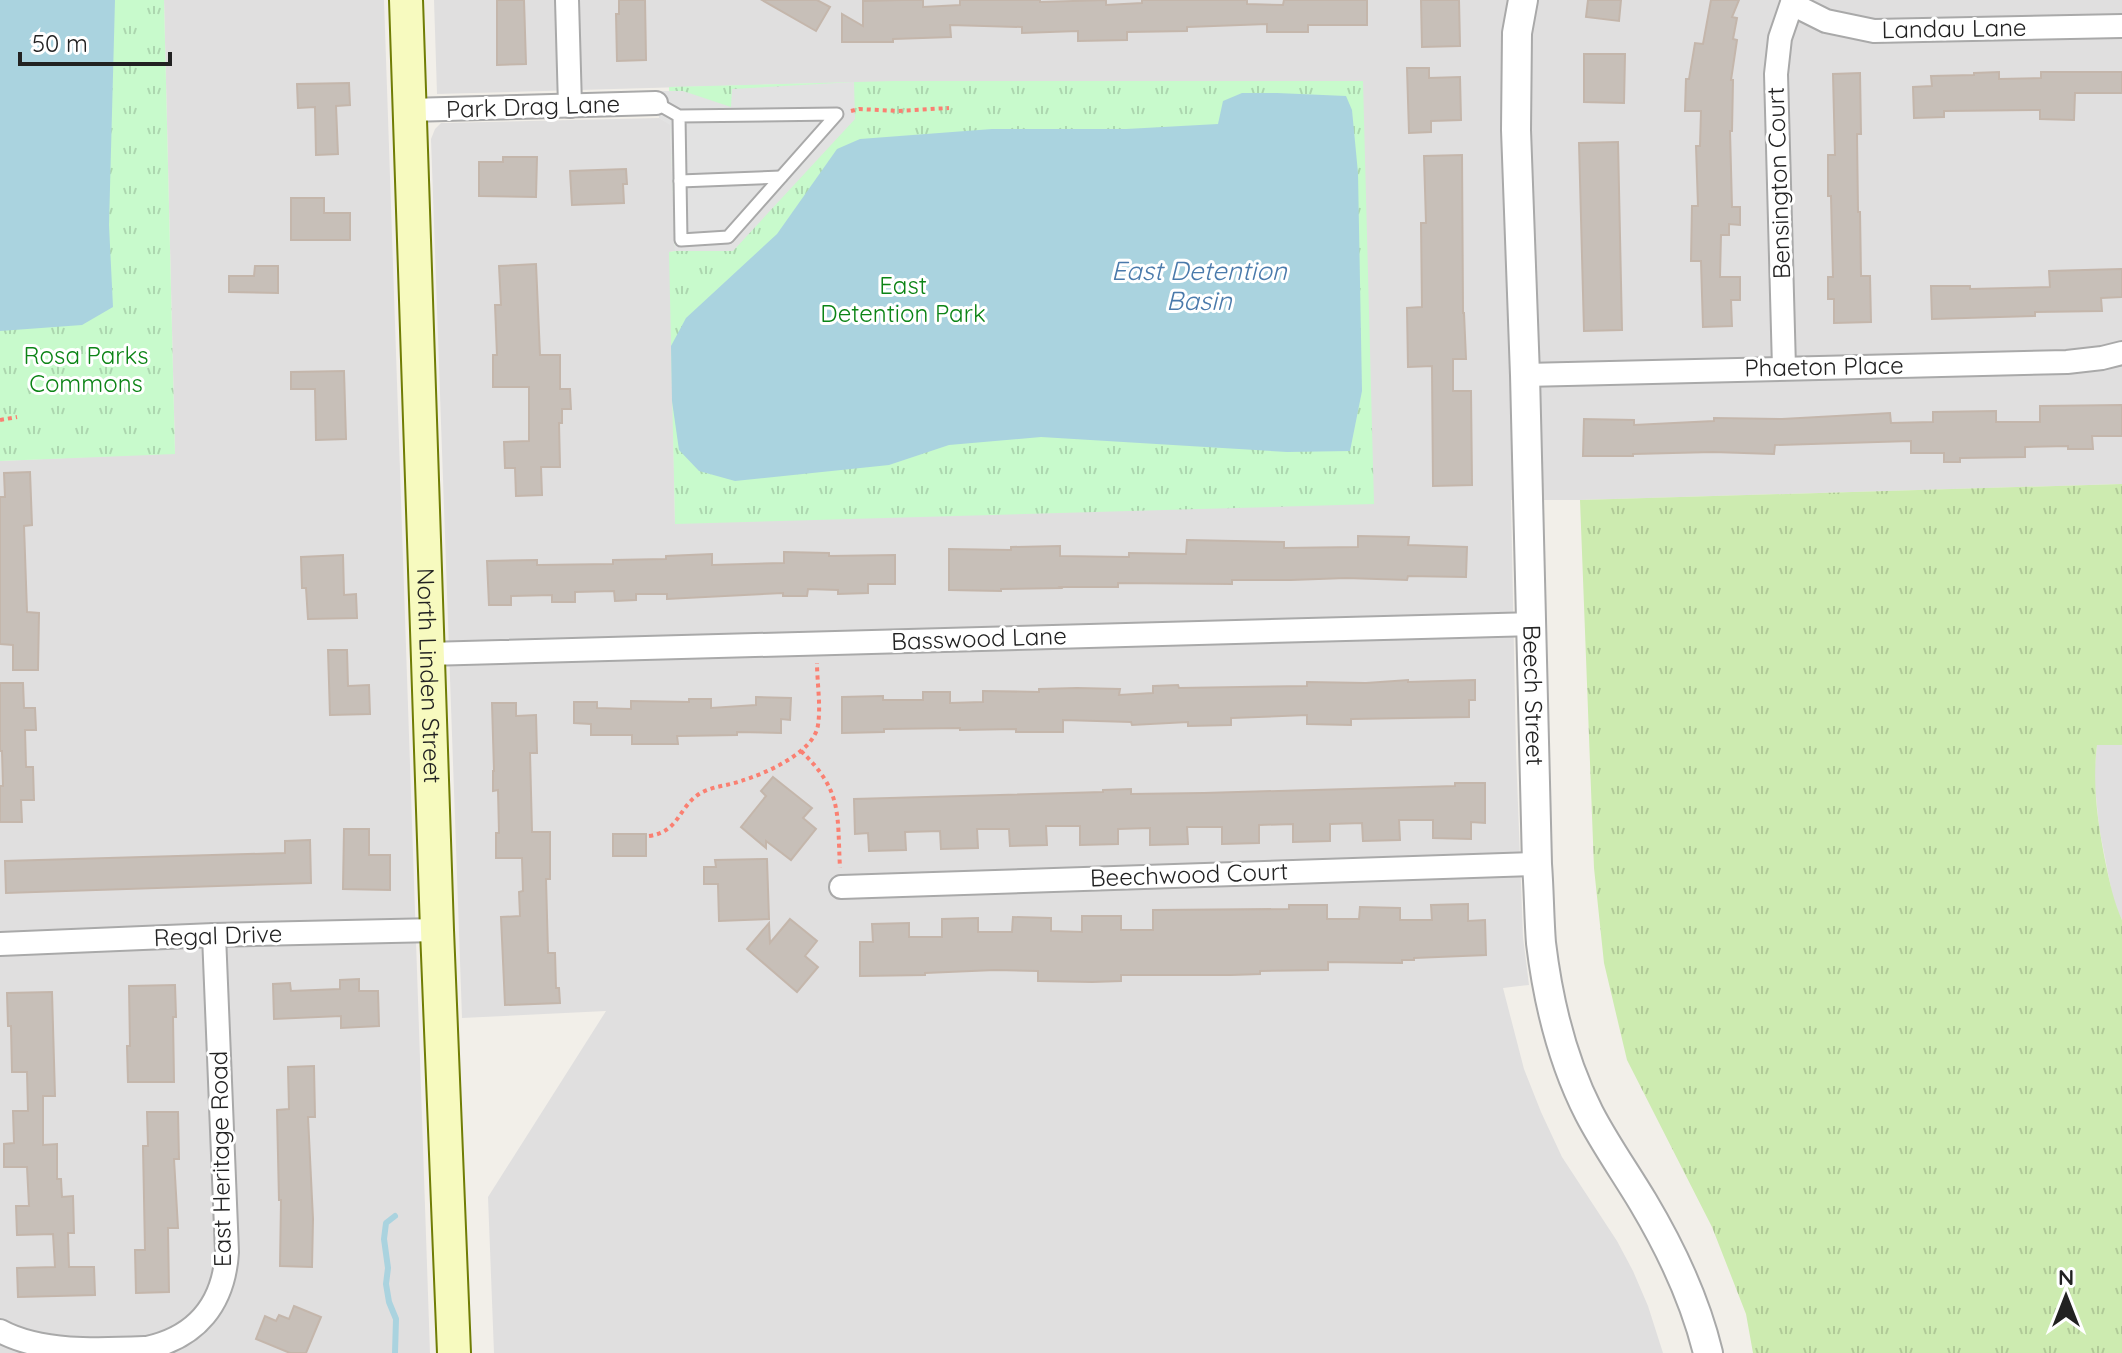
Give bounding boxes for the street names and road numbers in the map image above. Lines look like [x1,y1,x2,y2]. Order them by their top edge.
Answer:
street label: Landau Lane [1881,12,2027,44]
street label: Bensington Court [1760,86,1796,280]
street label: Park Drag Lane [445,88,621,124]
street label: Phaeton Place [1744,350,1904,382]
street label: North Linden Street [411,567,448,784]
street label: Basswood Lane [891,620,1067,656]
street label: Beech Street [1517,624,1551,766]
street label: Beechwood Court [1089,856,1288,892]
street label: Regal Drive [153,918,283,952]
street label: East Heritage Road [203,1051,237,1267]

